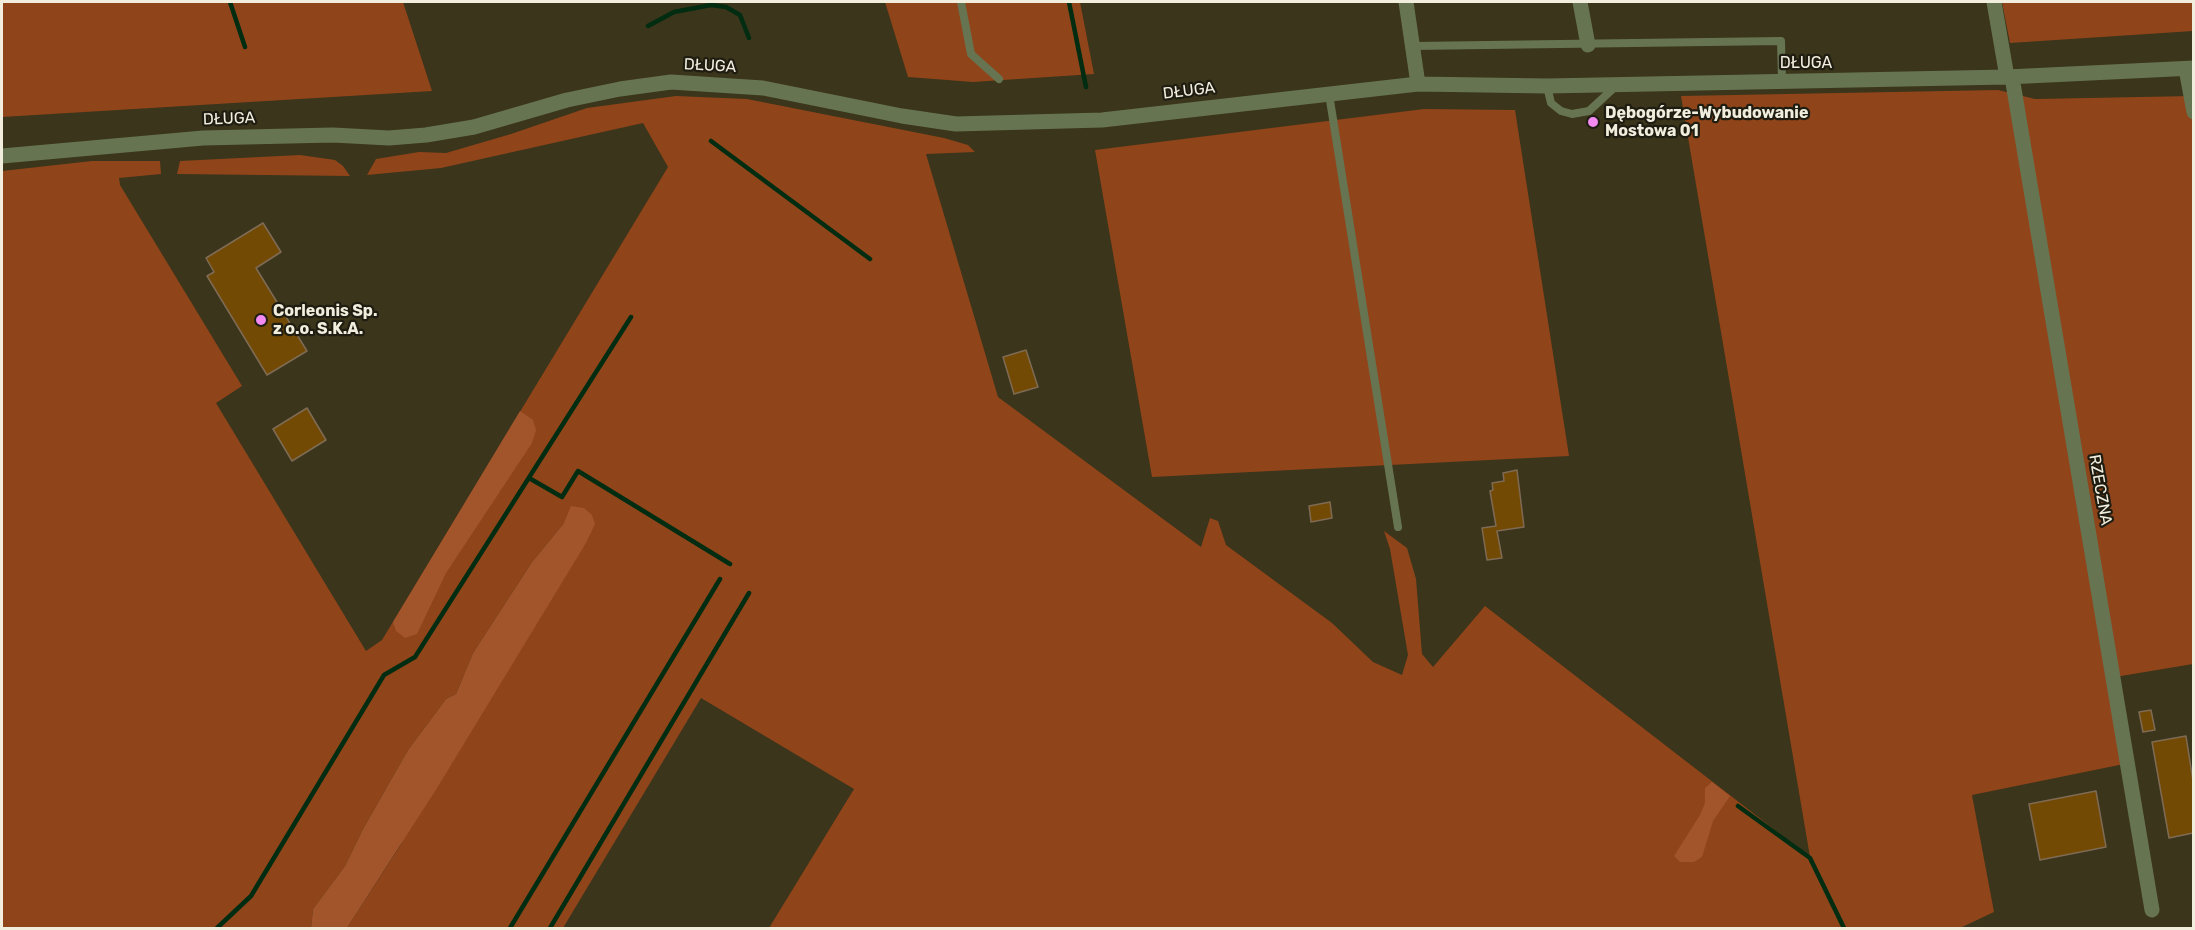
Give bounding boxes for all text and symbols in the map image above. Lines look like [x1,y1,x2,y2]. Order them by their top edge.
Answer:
street label: DŁUGA [1780,53,1832,73]
street label: DŁUGA [683,55,737,77]
street label: DŁUGA [1162,78,1216,104]
place label: Dębogórze-Wybudowanie Mostowa 01 [1605,103,1808,141]
street label: DŁUGA [202,108,256,130]
marker: Dębogórze-Wybudowanie Mostowa 01 [1586,115,1600,129]
place label: Corleonis Sp. z o.o. S.K.A. [273,301,377,339]
marker: Corleonis Sp. z o.o. S.K.A. [254,313,268,327]
street label: RZECZNA [2084,453,2116,527]

